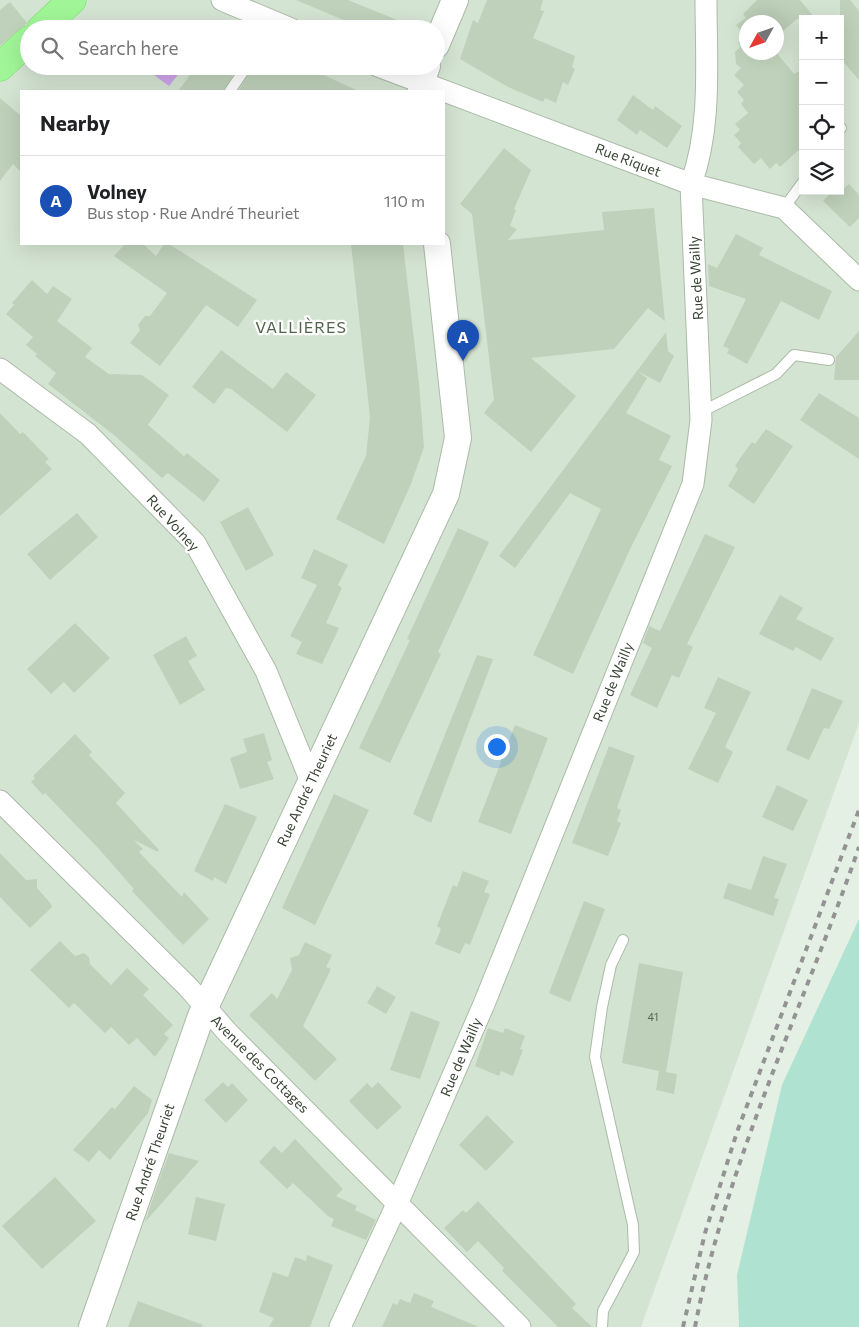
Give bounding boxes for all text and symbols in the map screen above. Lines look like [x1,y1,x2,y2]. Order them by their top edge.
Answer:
north arrow [739,15,784,60]
map controls [799,15,844,195]
button: + [799,15,844,60]
search box [20,20,445,75]
icon: search [38,34,66,62]
text: Search here [78,36,178,59]
button: − [799,60,844,105]
button: locate [799,105,844,150]
text: Nearby [40,110,110,135]
street label: Rue Riquet [593,139,664,180]
button: layers [799,150,844,195]
text: Volney [87,180,147,203]
text: A [50,191,62,210]
text: 110 m [384,191,425,210]
text: Bus stop · Rue André Theuriet [87,203,300,222]
street label: Rue de Wailly [685,236,706,320]
district label: VALLIÈRES [255,317,347,336]
pin: A [447,320,479,361]
street label: Rue Volney [144,491,203,554]
street label: Rue de Wailly [589,640,636,724]
street label: Rue André Theuriet [273,730,340,849]
your location [484,734,510,760]
house number: 41 [648,1010,658,1023]
street label: Avenue des Cottages [208,1011,313,1116]
street label: Rue de Wailly [436,1015,485,1099]
street label: Rue André Theuriet [122,1101,178,1223]

